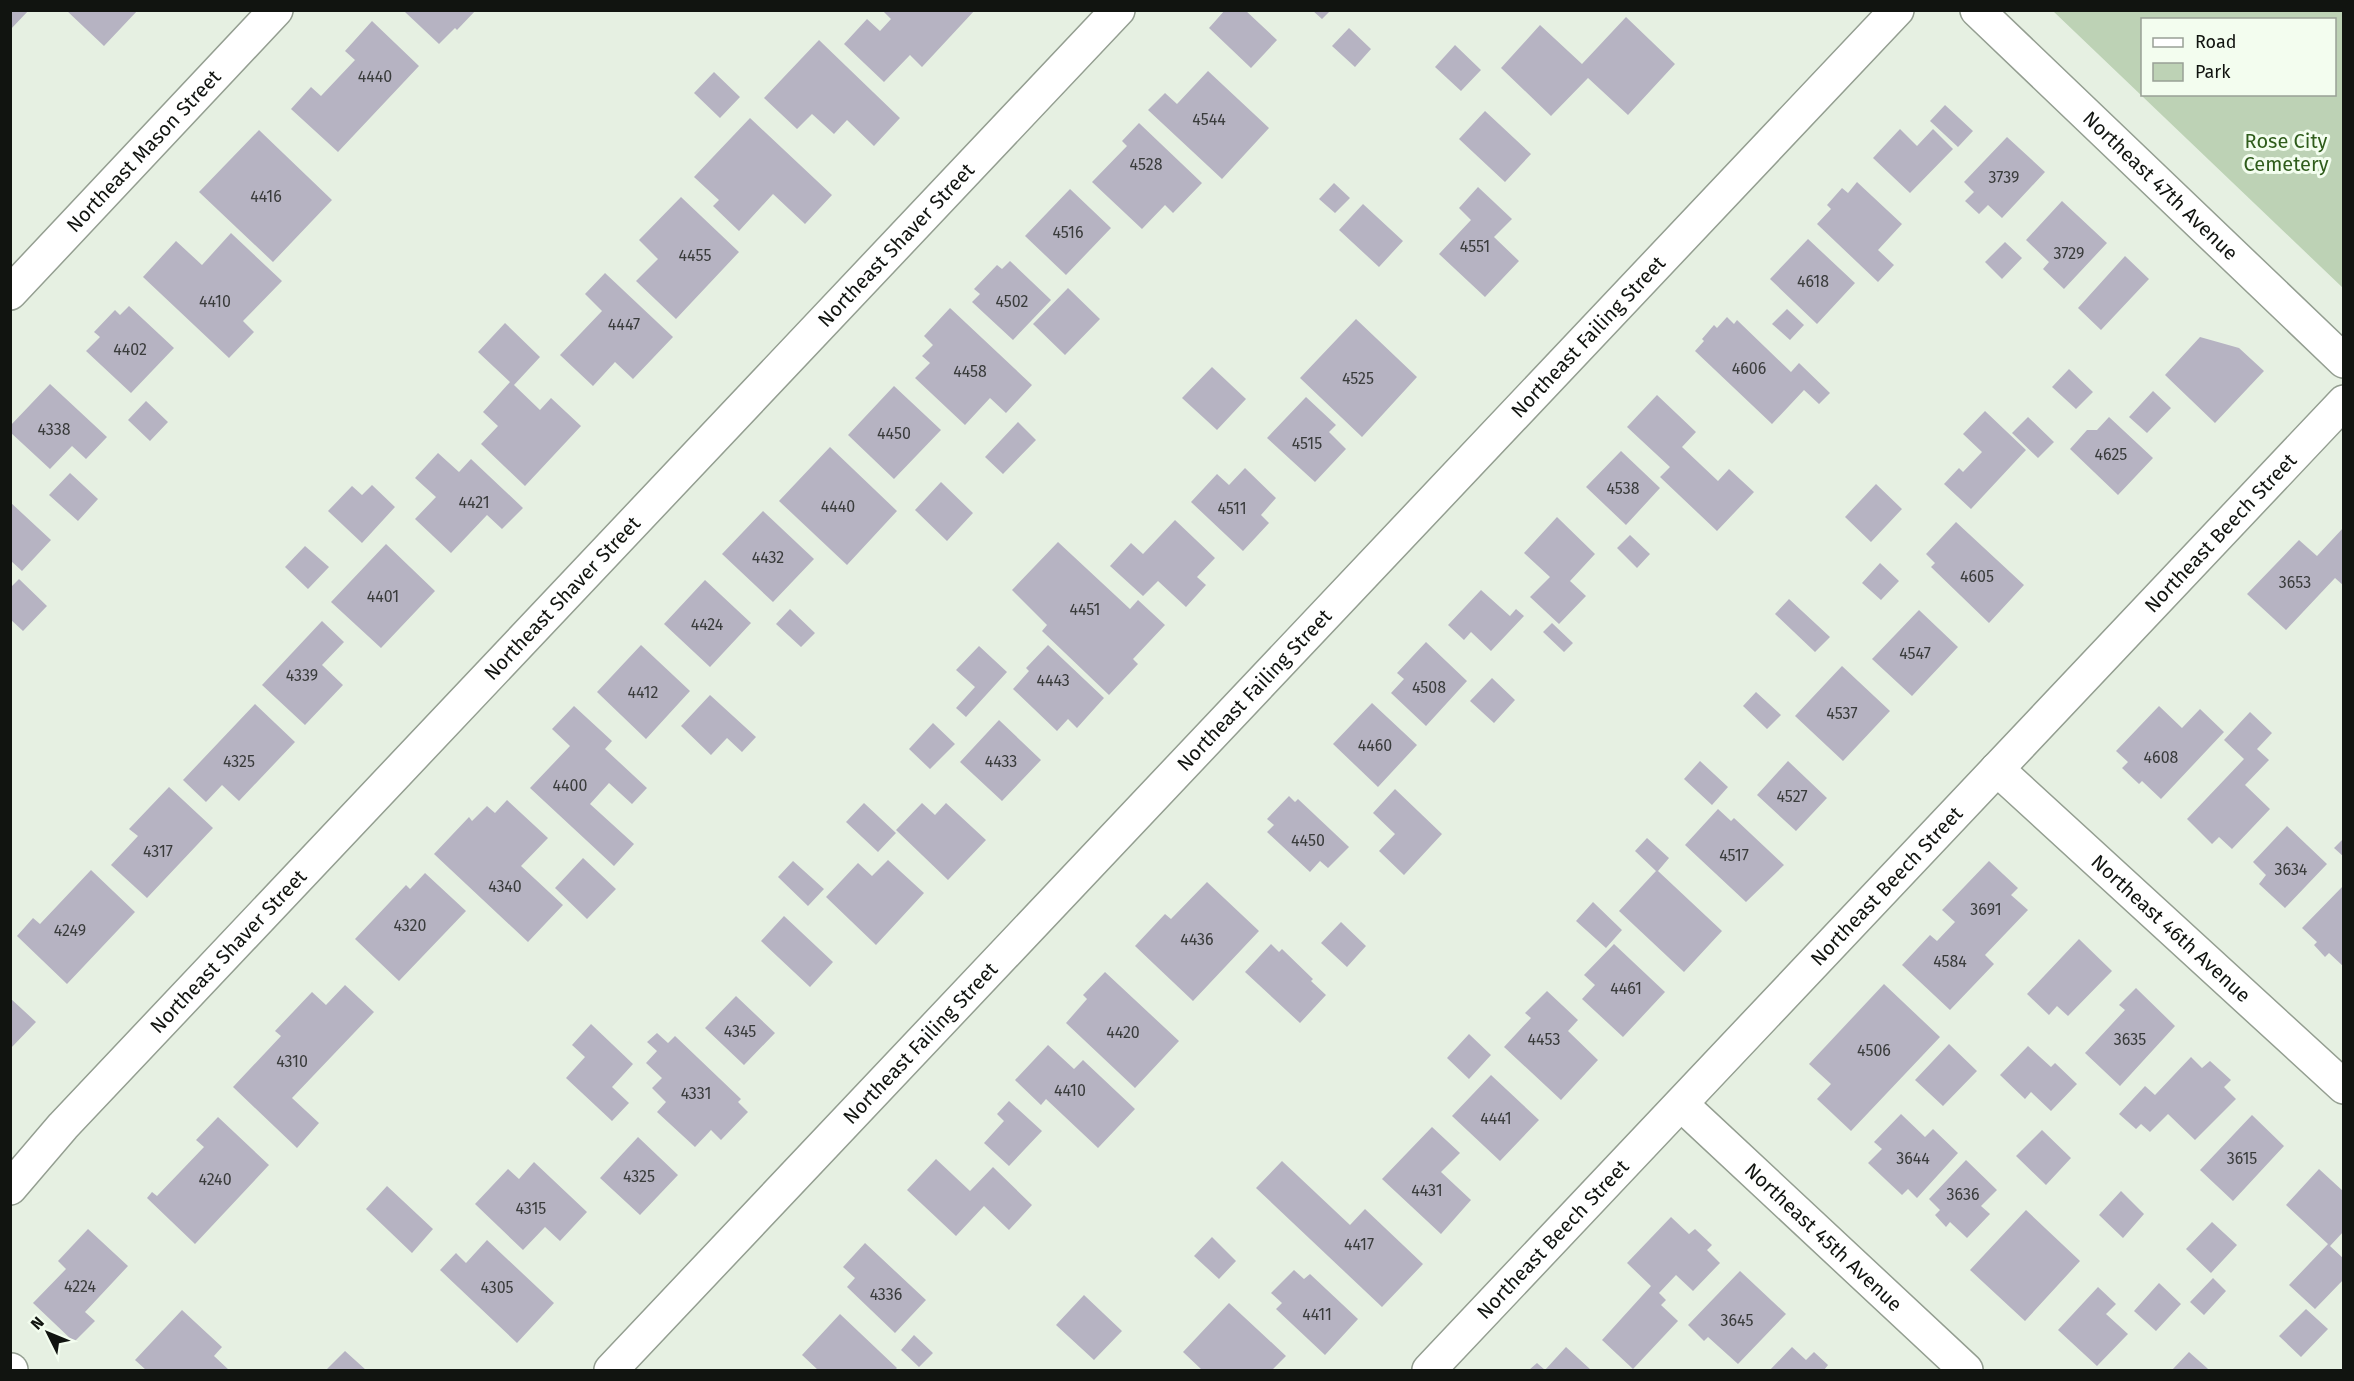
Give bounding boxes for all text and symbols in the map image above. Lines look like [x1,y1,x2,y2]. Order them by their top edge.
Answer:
legend [2141,18,2336,96]
text: Road [2195,31,2237,53]
text: Park [2195,61,2231,83]
street label: Northeast Mason Street [62,64,226,237]
house number: 4440 [358,67,392,86]
street label: Northeast 47th Avenue [2078,106,2243,265]
house number: 4544 [1192,110,1226,129]
park label: Rose City Cemetery [2243,129,2329,176]
house number: 4528 [1130,155,1163,174]
street label: Northeast Shaver Street [813,157,980,332]
house number: 3739 [1988,168,2020,187]
house number: 4416 [250,187,282,206]
house number: 4516 [1052,223,1084,242]
house number: 4551 [1460,237,1490,256]
house number: 3729 [2054,244,2084,263]
house number: 4455 [679,246,711,265]
street label: Northeast Failing Street [1506,250,1671,423]
house number: 4618 [1797,272,1829,291]
house number: 4410 [199,292,231,311]
house number: 4502 [995,292,1029,311]
house number: 4447 [608,315,640,334]
house number: 4402 [113,340,147,359]
house number: 4606 [1732,359,1766,378]
house number: 4458 [953,362,987,381]
house number: 4525 [1342,369,1374,388]
house number: 4338 [37,420,71,439]
house number: 4450 [877,424,911,443]
house number: 4515 [1292,434,1322,453]
house number: 4625 [2095,445,2127,464]
street label: Northeast Beech Street [2139,448,2302,617]
house number: 4538 [1606,479,1640,498]
house number: 4421 [458,493,490,512]
house number: 4440 [821,497,855,516]
house number: 4511 [1217,499,1247,518]
street label: Northeast Shaver Street [479,511,646,685]
house number: 4432 [752,548,784,567]
house number: 4605 [1960,567,1994,586]
house number: 3653 [2279,573,2311,592]
house number: 4401 [367,587,399,606]
house number: 4451 [1070,600,1101,619]
street label: Northeast Failing Street [1172,603,1337,776]
house number: 4424 [691,615,724,634]
house number: 4547 [1899,644,1931,663]
house number: 4339 [286,666,318,685]
house number: 4443 [1036,671,1070,690]
house number: 4508 [1412,678,1446,697]
house number: 4412 [628,683,659,702]
house number: 4537 [1826,704,1858,723]
house number: 4460 [1358,736,1392,755]
house number: 4608 [2144,748,2179,767]
house number: 4325 [223,752,255,771]
house number: 4433 [985,752,1017,771]
house number: 4400 [553,776,588,795]
house number: 4527 [1776,787,1808,806]
street label: Northeast Beech Street [1806,801,1968,971]
house number: 4450 [1291,831,1325,850]
house number: 4317 [143,842,173,861]
house number: 4517 [1719,846,1749,865]
street label: Northeast 46th Avenue [2086,850,2256,1007]
house number: 3634 [2275,860,2308,879]
street label: Northeast Shaver Street [145,864,312,1038]
house number: 4340 [488,877,522,896]
house number: 3691 [1970,900,2002,919]
house number: 4320 [394,916,427,935]
house number: 4249 [54,921,86,940]
house number: 4436 [1180,930,1214,949]
house number: 4584 [1933,952,1967,971]
street label: Northeast Failing Street [838,957,1003,1129]
house number: 4461 [1610,979,1642,998]
house number: 4345 [724,1022,756,1041]
house number: 4420 [1106,1023,1140,1042]
house number: 4453 [1528,1030,1560,1049]
house number: 3635 [2114,1030,2146,1049]
house number: 4506 [1857,1041,1891,1060]
house number: 4310 [276,1052,308,1071]
house number: 4410 [1054,1081,1086,1100]
house number: 4331 [681,1084,711,1103]
house number: 4441 [1480,1109,1512,1128]
house number: 3644 [1896,1149,1930,1168]
house number: 3615 [2227,1149,2257,1168]
street label: Northeast Beech Street [1472,1154,1634,1324]
street label: Northeast 45th Avenue [1740,1158,1907,1316]
house number: 4325 [623,1167,655,1186]
house number: 4240 [198,1170,232,1189]
house number: 4431 [1411,1181,1443,1200]
house number: 3636 [1947,1185,1979,1204]
house number: 4315 [516,1199,546,1218]
house number: 4417 [1344,1235,1374,1254]
house number: 4224 [64,1277,97,1296]
house number: 4305 [480,1278,514,1297]
house number: 4336 [870,1285,902,1304]
north arrow [18,1303,78,1363]
house number: 4411 [1302,1305,1332,1324]
house number: 3645 [1721,1311,1753,1330]
text: N [27,1313,48,1333]

